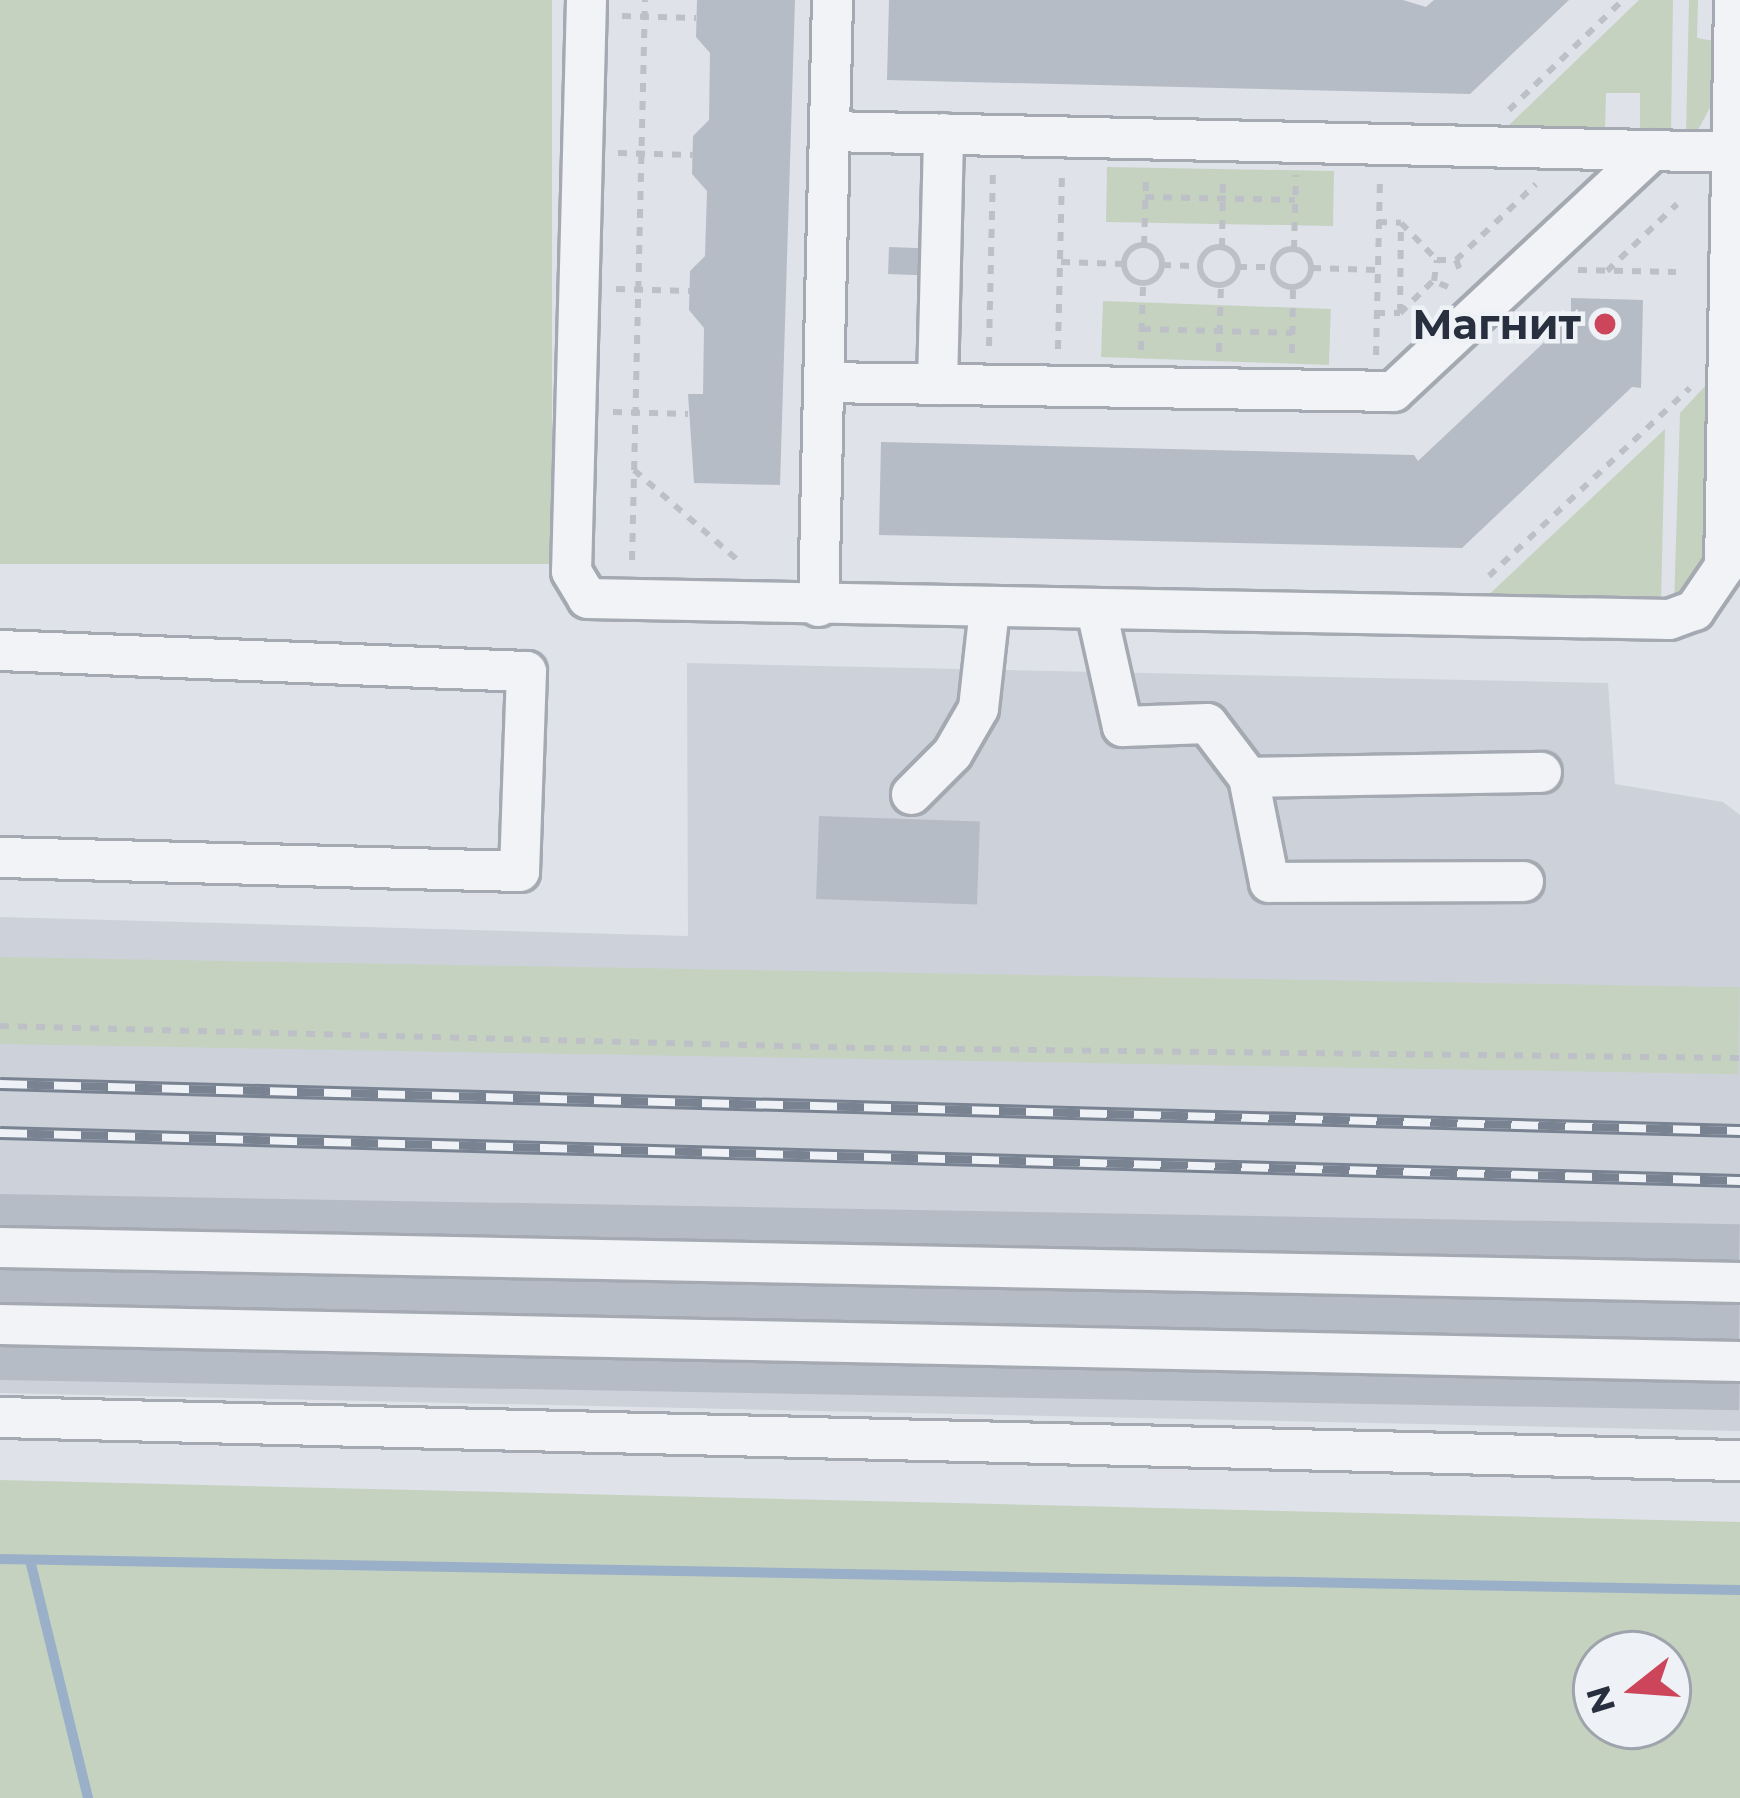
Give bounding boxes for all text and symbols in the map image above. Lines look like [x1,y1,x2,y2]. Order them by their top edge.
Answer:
place label: Магнит [1412,299,1581,349]
marker: Магнит [1592,311,1618,337]
north arrow [1572,1630,1692,1750]
text: N [1577,1681,1623,1718]

